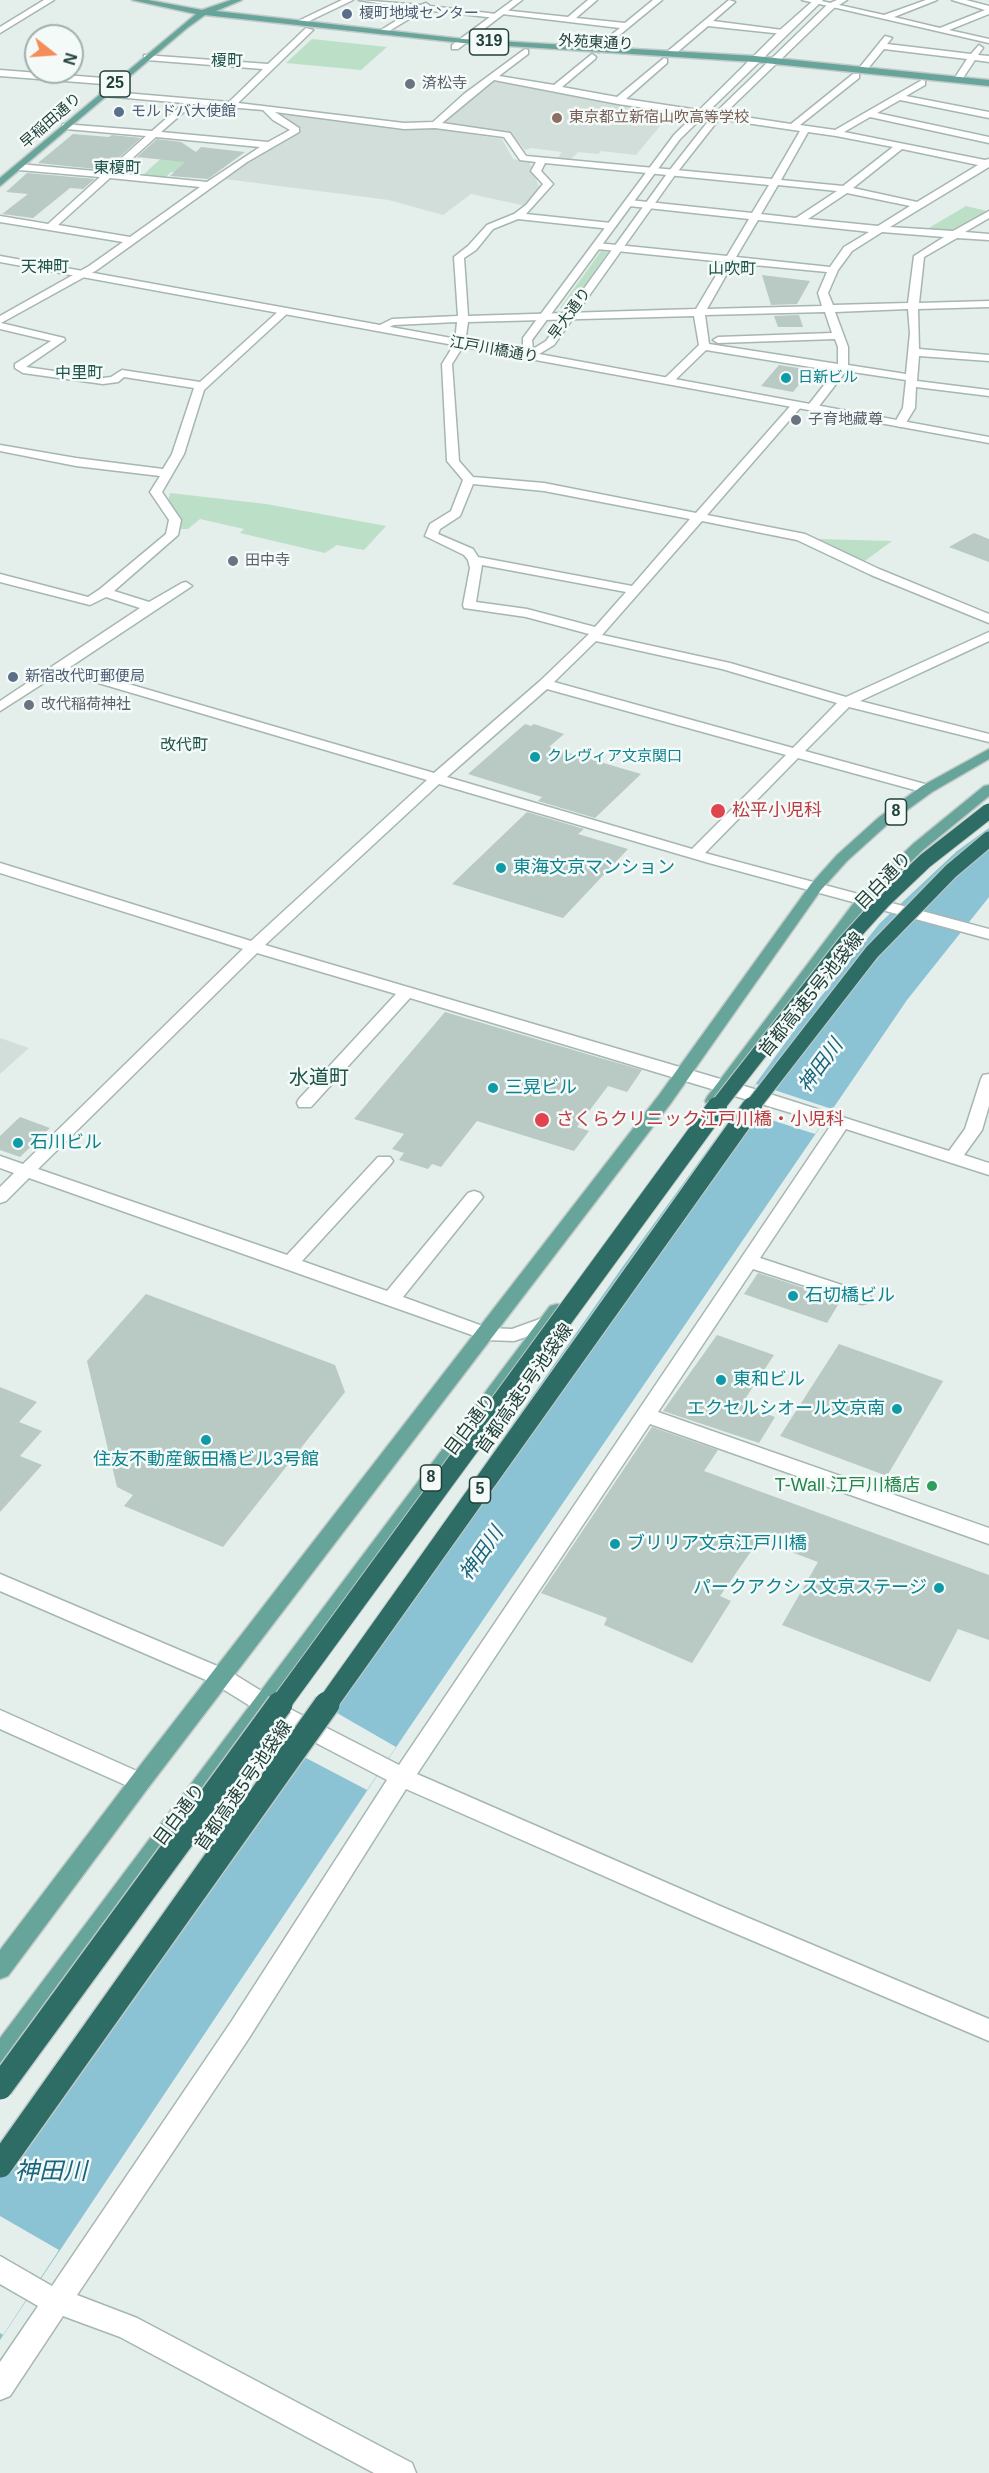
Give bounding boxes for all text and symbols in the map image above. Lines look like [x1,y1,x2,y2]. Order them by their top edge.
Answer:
place label: 榎町地域センター [359,5,479,23]
marker: 榎町地域センター [340,7,354,21]
north arrow [24,24,84,84]
road number: 319 [470,29,508,55]
street label: 外苑東通り [558,32,634,54]
text: N [60,51,80,67]
district label: 榎町 [211,52,243,72]
road number: 25 [100,71,130,97]
place label: 済松寺 [422,75,467,93]
marker: 済松寺 [403,77,417,91]
street label: 早稲田通り [17,90,85,152]
place label: モルドバ大使館 [131,103,236,121]
marker: モルドバ大使館 [112,105,126,119]
place label: 東京都立新宿山吹高等学校 [569,109,749,127]
marker: 東京都立新宿山吹高等学校 [550,111,564,125]
district label: 東榎町 [93,159,141,179]
district label: 天神町 [21,258,69,278]
district label: 山吹町 [708,260,756,280]
street label: 早大通り [545,284,595,344]
street label: 江戸川橋通り [448,333,540,367]
district label: 中里町 [55,364,103,384]
place label: 日新ビル [798,369,858,387]
marker: 日新ビル [779,371,793,385]
place label: 子育地藏尊 [808,411,883,429]
marker: 子育地藏尊 [789,413,803,427]
place label: 田中寺 [245,552,290,570]
marker: 田中寺 [226,554,240,568]
place label: 新宿改代町郵便局 [25,668,145,686]
marker: 新宿改代町郵便局 [6,670,20,684]
place label: 改代稲荷神社 [41,696,131,714]
marker: 改代稲荷神社 [22,698,36,712]
district label: 改代町 [160,736,208,756]
place label: クレヴィア文京関口 [547,748,682,766]
marker: クレヴィア文京関口 [528,750,542,764]
road number: 8 [886,799,906,825]
place label: 松平小児科 [732,800,822,822]
marker: 松平小児科 [709,802,727,820]
street label: 目白通り [851,848,917,914]
place label: 東海文京マンション [513,857,675,879]
marker: 東海文京マンション [494,861,508,875]
street label: 首都高速5号池袋線 [755,928,869,1062]
water label: 神田川 [794,1035,848,1097]
district label: 水道町 [289,1066,349,1090]
place label: 三晃ビル [505,1077,577,1099]
marker: 三晃ビル [486,1081,500,1095]
place label: さくらクリニック江戸川橋・小児科 [556,1109,844,1131]
marker: さくらクリニック江戸川橋・小児科 [533,1111,551,1129]
place label: 石川ビル [30,1132,102,1154]
marker: 石川ビル [11,1136,25,1150]
place label: 石切橋ビル [805,1285,895,1307]
marker: 石切橋ビル [786,1289,800,1303]
street label: 首都高速5号池袋線 [472,1320,578,1458]
place label: 東和ビル [733,1369,805,1391]
marker: 東和ビル [714,1373,728,1387]
street label: 目白通り [441,1390,501,1460]
place label: エクセルシオール文京南 [687,1398,885,1420]
marker: エクセルシオール文京南 [890,1402,904,1416]
marker: 住友不動産飯田橋ビル3号館 [199,1433,213,1447]
place label: 住友不動産飯田橋ビル3号館 [93,1449,319,1471]
road number: 8 [420,1465,442,1491]
place label: T-Wall 江戸川橋店 [775,1475,920,1497]
road number: 5 [470,1477,490,1503]
marker: T-Wall 江戸川橋店 [925,1479,939,1493]
water label: 神田川 [455,1523,509,1585]
place label: ブリリア文京江戸川橋 [627,1533,807,1555]
marker: ブリリア文京江戸川橋 [608,1537,622,1551]
place label: パークアクシス文京ステージ [693,1577,927,1599]
marker: パークアクシス文京ステージ [932,1581,946,1595]
street label: 首都高速5号池袋線 [191,1717,297,1855]
street label: 目白通り [150,1780,210,1850]
water label: 神田川 [15,2158,87,2186]

